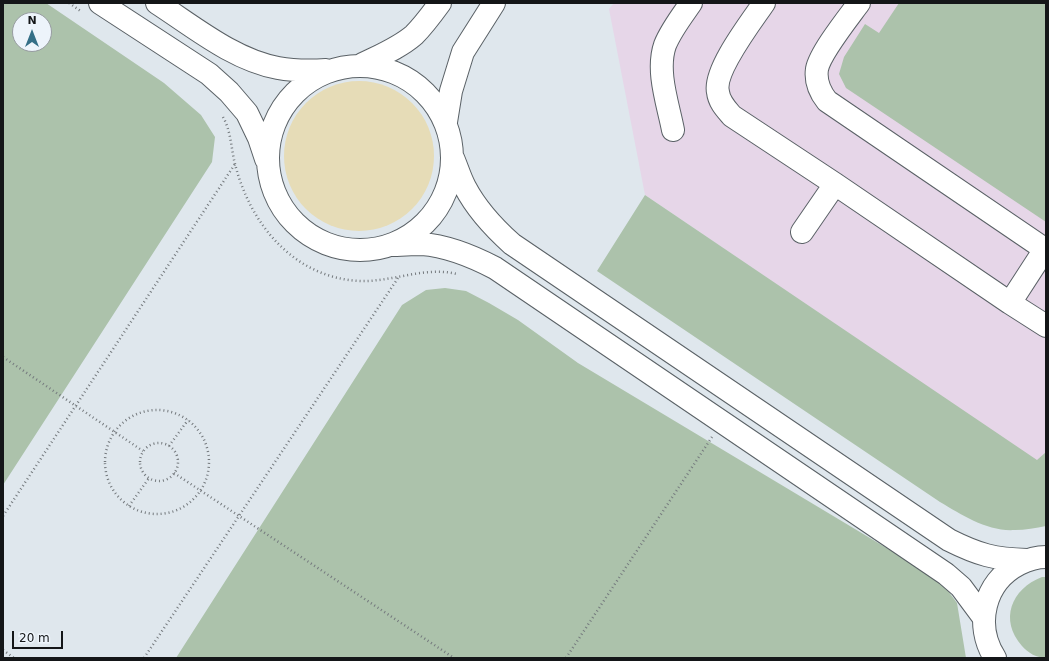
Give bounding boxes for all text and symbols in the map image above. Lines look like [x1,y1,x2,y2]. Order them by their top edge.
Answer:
north arrow [12,12,52,52]
text: N [27,14,37,27]
scale bar [14,623,65,649]
text: 20 m [19,631,50,645]

